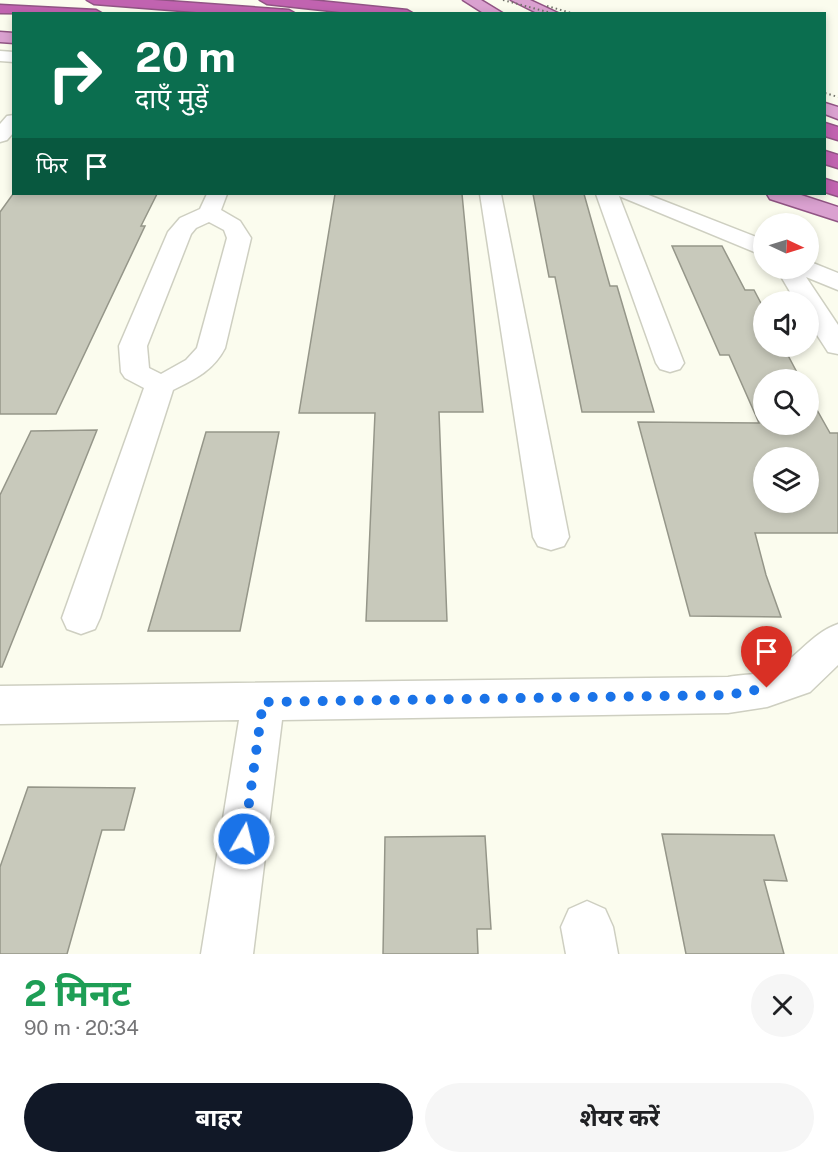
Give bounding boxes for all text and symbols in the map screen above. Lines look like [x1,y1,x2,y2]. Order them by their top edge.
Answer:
text: 20 m [135,32,236,81]
icon: right [36,36,114,114]
text: दाएँ मुड़ें [135,82,208,114]
icon: arrive [80,150,113,183]
text: फिर [36,152,68,178]
north arrow [753,213,819,279]
map controls [753,213,819,513]
button: sound [753,291,819,357]
button: search [753,369,819,435]
button: layers [753,447,819,513]
pin [741,626,792,688]
icon: arrive [750,635,783,668]
position arrow [212,807,276,871]
text: 2 मिनट [24,972,131,1014]
button: close [751,974,814,1037]
text: 90 m · 20:34 [24,1016,139,1040]
button: बाहर [24,1083,413,1152]
button: शेयर करें [425,1083,814,1152]

